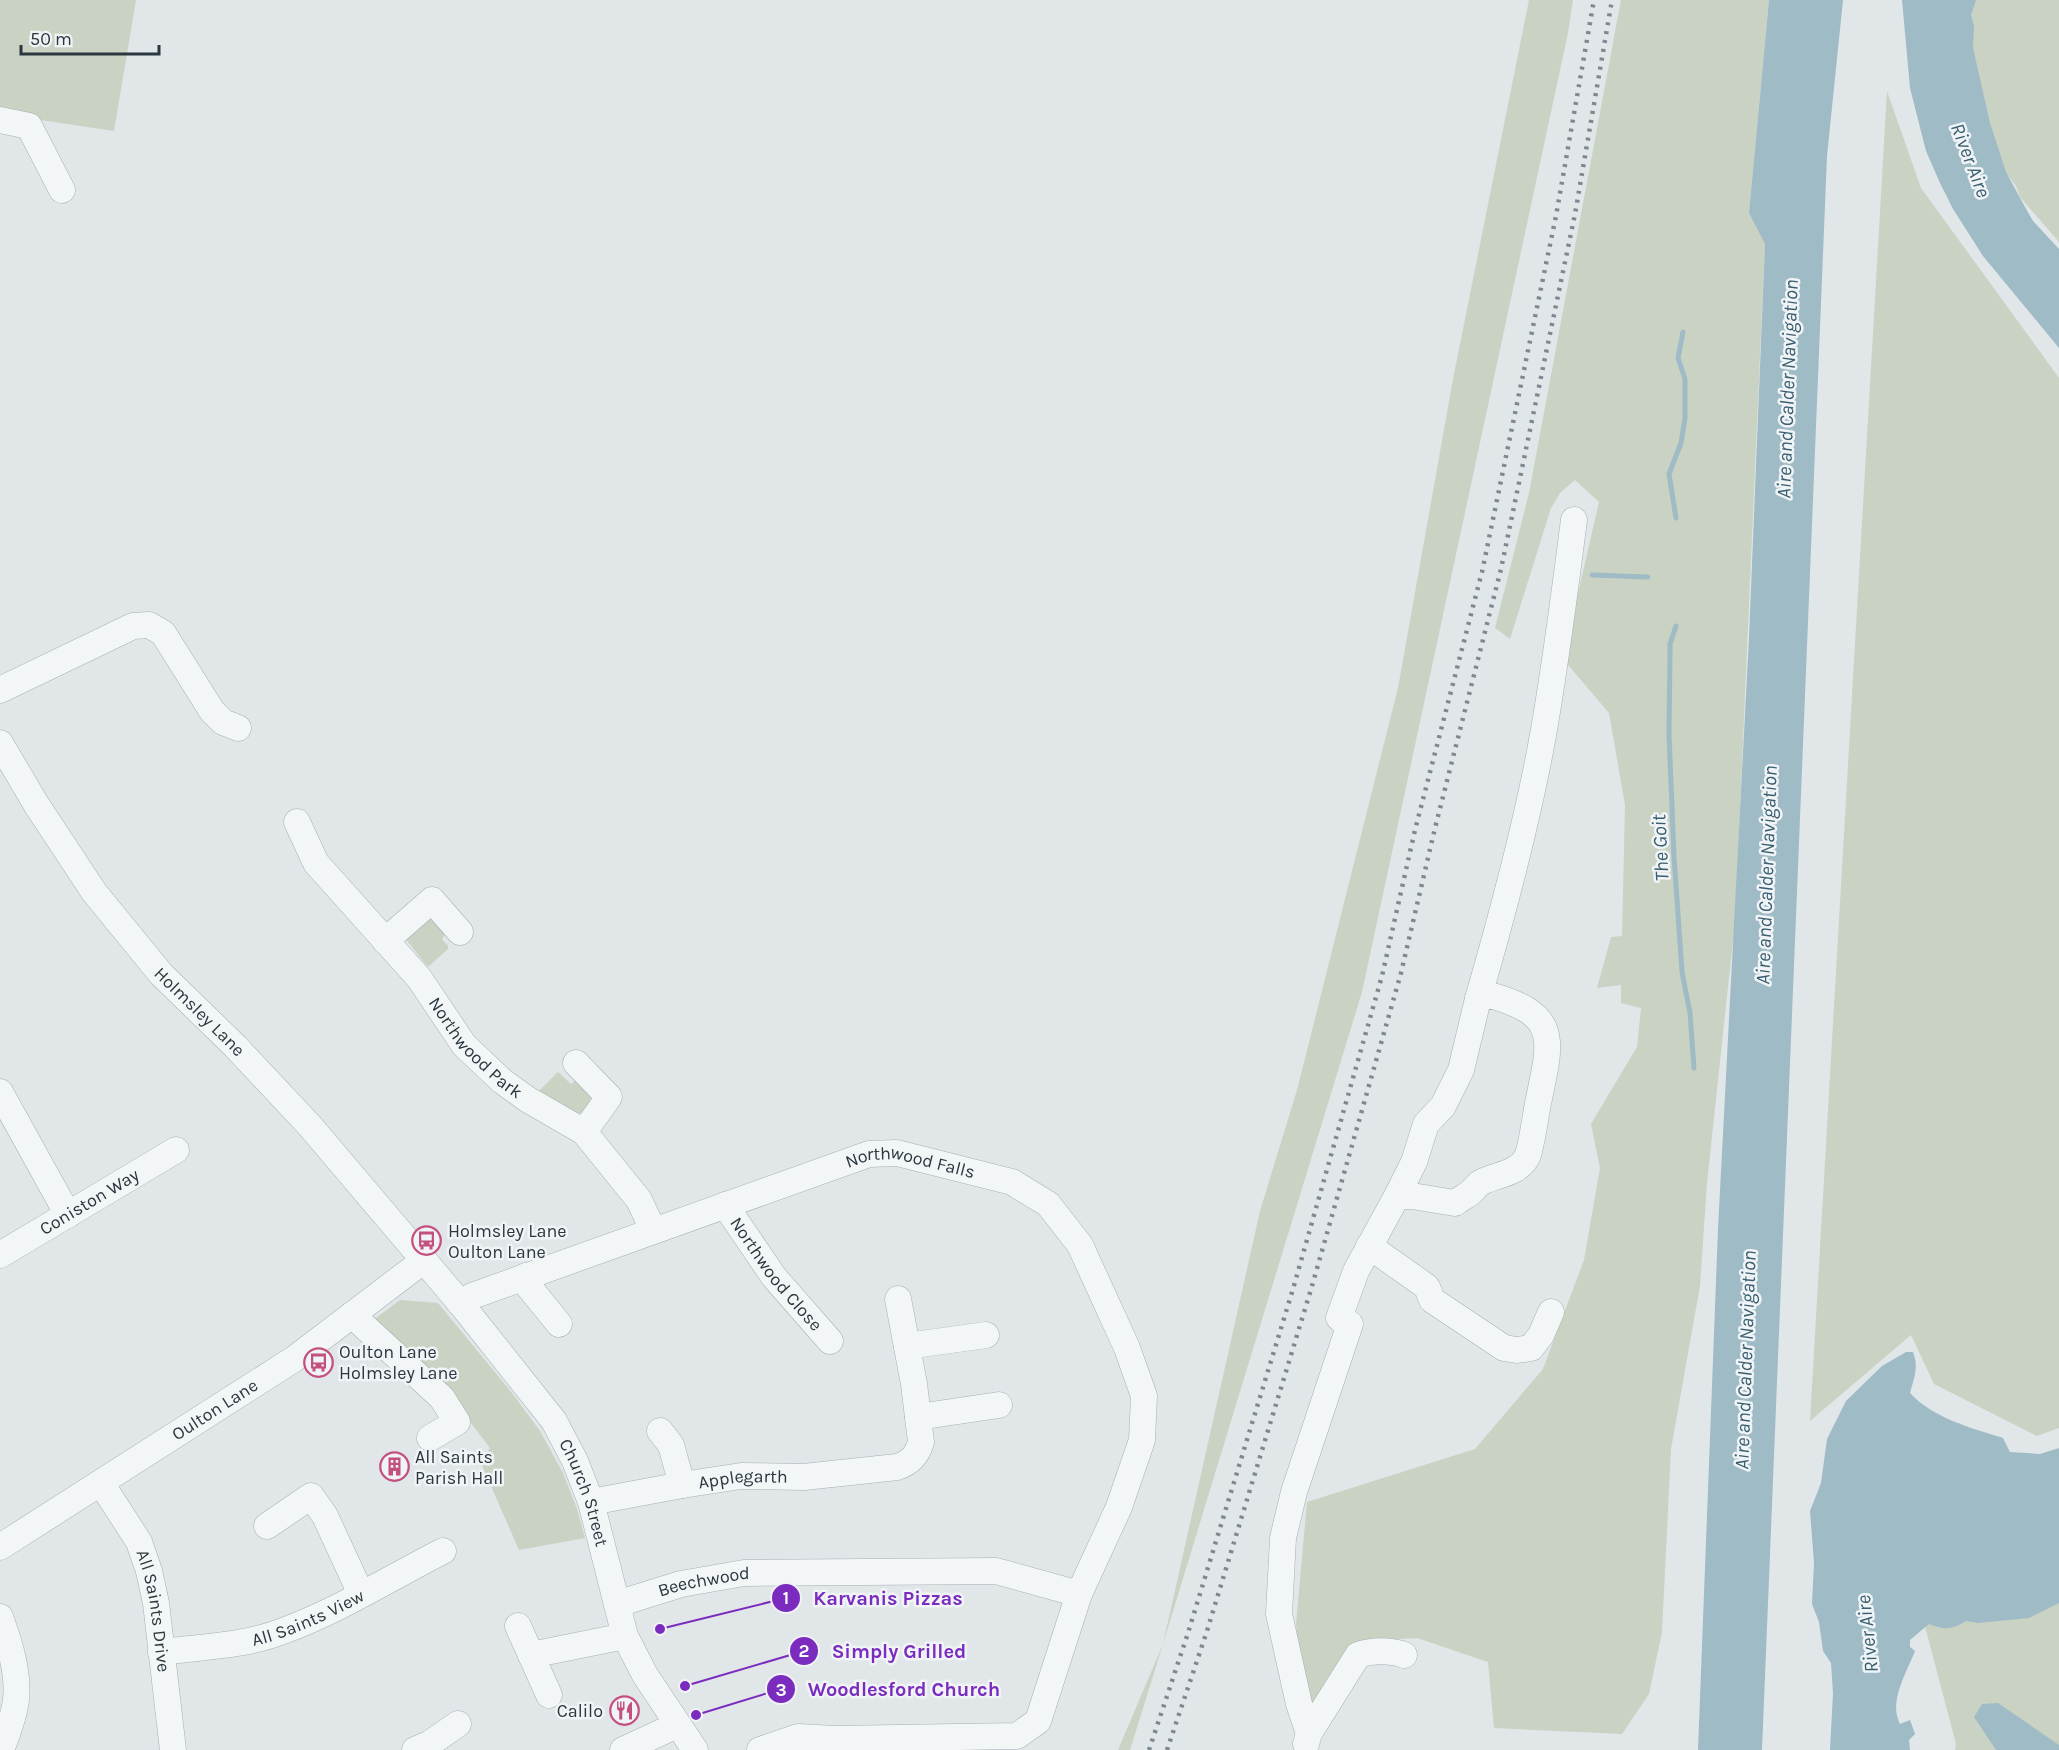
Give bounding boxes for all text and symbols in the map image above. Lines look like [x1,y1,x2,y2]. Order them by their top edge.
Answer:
scale bar [21,18,159,56]
text: 50 m [30,28,72,50]
water label: River Aire [1946,120,1995,201]
water label: Aire and Calder Navigation [1772,279,1803,499]
water label: Aire and Calder Navigation [1751,765,1782,985]
water label: The Goit [1647,814,1674,882]
street label: Holmsley Lane [149,962,250,1061]
street label: Northwood Park [424,993,527,1103]
street label: Northwood Falls [842,1141,977,1183]
street label: Coniston Way [35,1163,144,1240]
street label: Northwood Close [725,1213,827,1336]
place label: Holmsley Lane Oulton Lane [448,1220,567,1263]
bus stop icon: Holmsley Lane Oulton Lane [411,1225,443,1257]
water label: Aire and Calder Navigation [1730,1250,1761,1470]
place label: Oulton Lane Holmsley Lane [339,1341,458,1384]
bus stop icon: Oulton Lane Holmsley Lane [302,1346,334,1378]
street label: Oulton Lane [168,1374,262,1445]
street label: Church Street [554,1435,613,1549]
place label: All Saints Parish Hall [415,1446,503,1489]
building icon: All Saints Parish Hall [378,1451,410,1483]
street label: Applegarth [697,1465,788,1493]
street label: All Saints Drive [131,1547,175,1673]
street label: Beechwood [655,1562,750,1602]
callout: Karvanis Pizzas [771,1579,975,1617]
street label: All Saints View [250,1584,368,1651]
text: 1 [783,1587,789,1609]
text: Karvanis Pizzas [813,1587,963,1610]
water label: River Aire [1852,1594,1883,1674]
callout: Simply Grilled [789,1632,978,1670]
text: 2 [799,1640,809,1662]
text: Simply Grilled [832,1640,966,1663]
callout: Woodlesford Church [766,1670,1012,1708]
text: Woodlesford Church [808,1678,1000,1701]
text: 3 [775,1679,787,1701]
restaurant icon: Calilo [608,1695,640,1727]
place label: Calilo [557,1700,603,1722]

